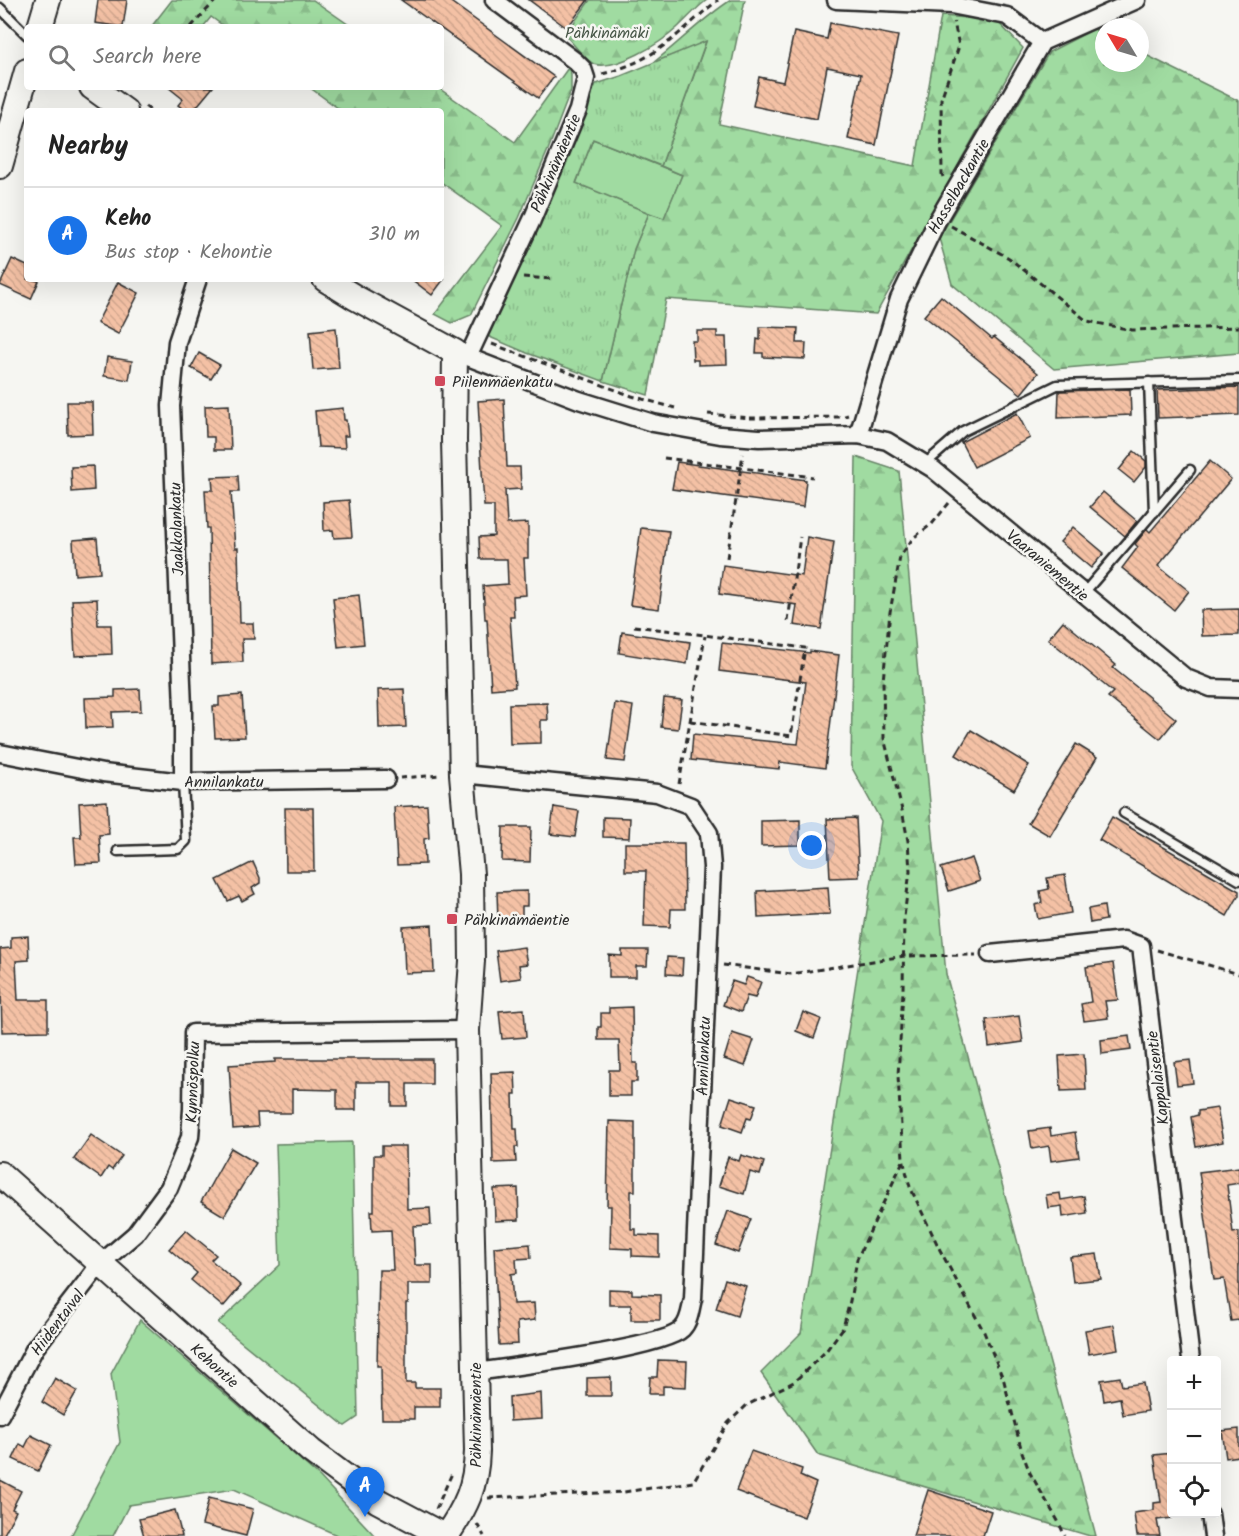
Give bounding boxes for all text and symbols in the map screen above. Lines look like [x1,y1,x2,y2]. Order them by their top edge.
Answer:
north arrow [1095,18,1149,72]
park label: Pähkinämäki [565,21,650,46]
search box [24,24,444,90]
text: Search here [93,40,201,75]
icon: search [45,41,78,74]
street label: Pähkinämäentie [524,110,588,217]
text: Nearby [48,126,128,168]
street label: Hasselbackantie [922,134,997,239]
text: Keho [105,202,151,237]
text: A [61,219,74,251]
text: 310 m [368,219,420,251]
text: Bus stop · Kehontie [105,237,272,269]
place label: Piilenmäenkatu [452,370,553,395]
marker: Piilenmäenkatu [433,374,447,388]
street label: Jaakkolankatu [163,481,192,576]
street label: Vaaraniementie [1000,524,1094,608]
street label: Annilankatu [184,770,264,795]
your location [797,831,826,860]
place label: Pähkinämäentie [464,908,569,933]
marker: Pähkinämäentie [445,912,459,926]
street label: Annilankatu [691,1016,718,1096]
street label: Kappalaisentie [1140,1029,1177,1126]
street label: Kynnöspolku [180,1040,207,1124]
street label: Hiidentaival [25,1284,92,1361]
street label: Kehontie [184,1337,244,1395]
map controls [1167,1356,1221,1518]
button: + [1167,1356,1221,1410]
street label: Pähkinämäentie [464,1362,489,1468]
button: − [1167,1410,1221,1464]
button: locate [1167,1464,1221,1518]
pin: A [346,1468,385,1517]

